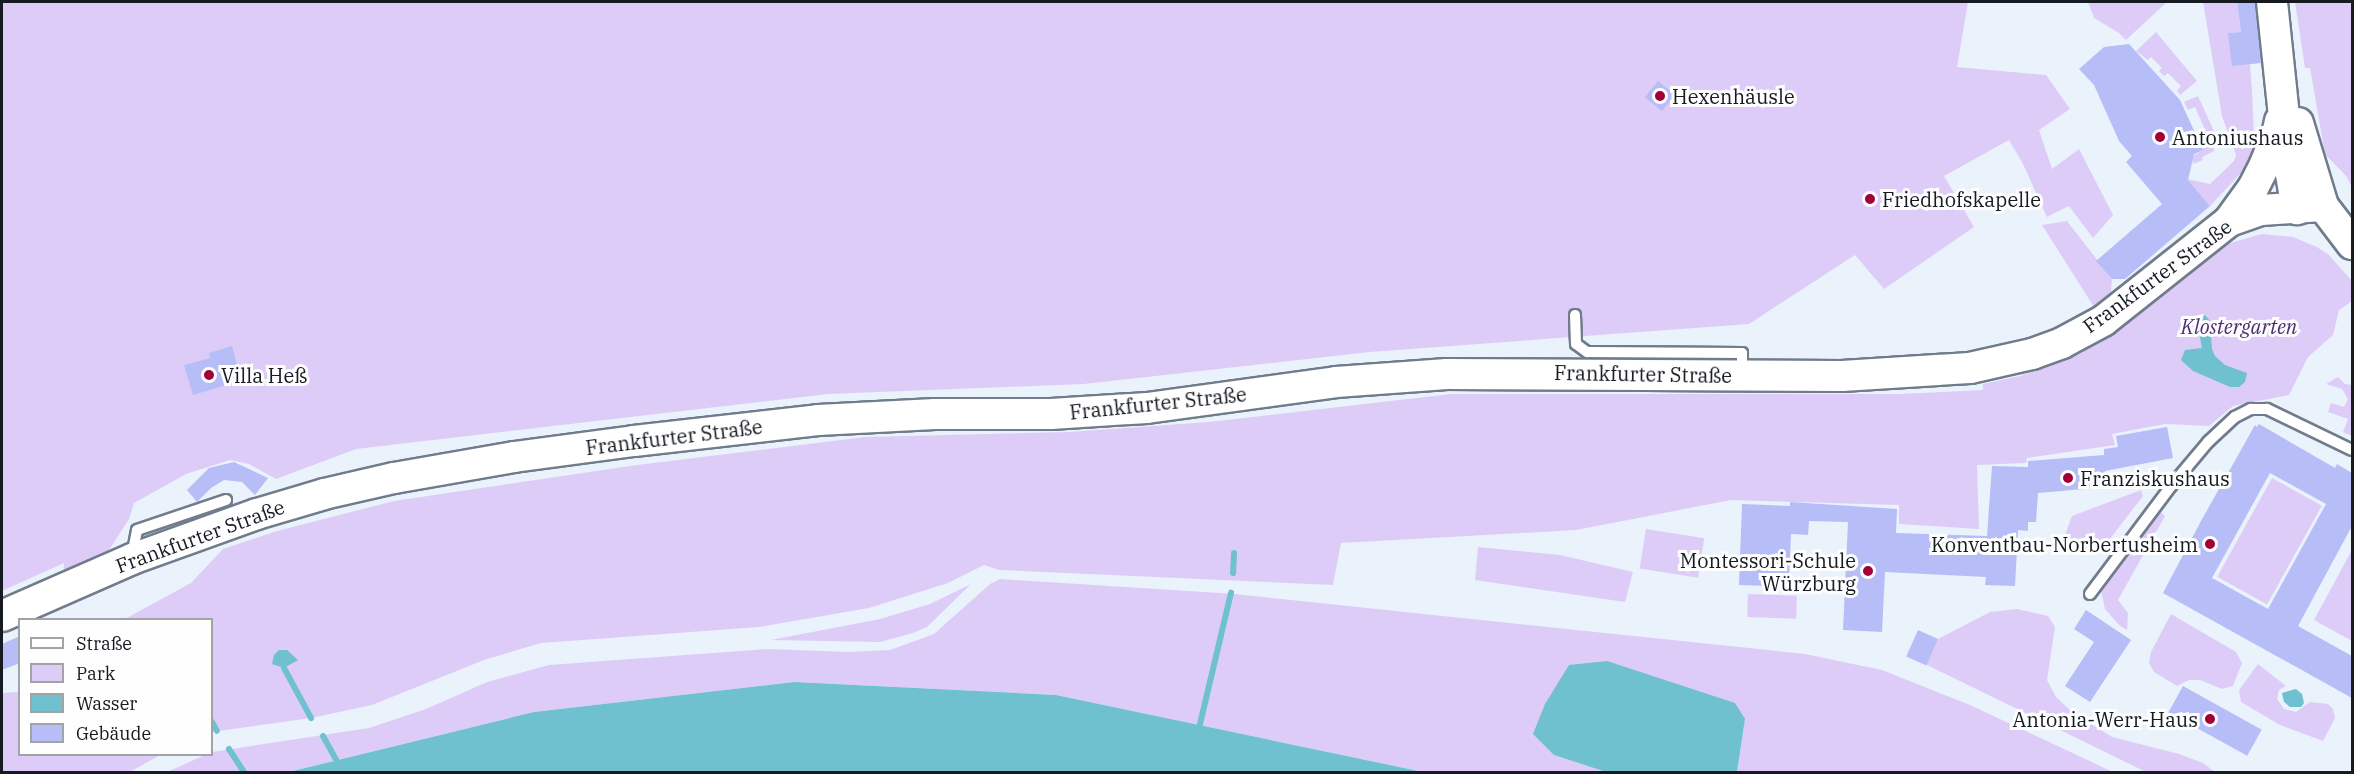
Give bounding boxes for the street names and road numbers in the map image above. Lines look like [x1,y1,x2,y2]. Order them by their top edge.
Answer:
street label: Frankfurter Straße [2078,214,2236,338]
street label: Frankfurter Straße [1554,360,1732,388]
street label: Frankfurter Straße [1068,382,1248,424]
street label: Frankfurter Straße [584,414,764,460]
street label: Frankfurter Straße [112,494,288,578]

